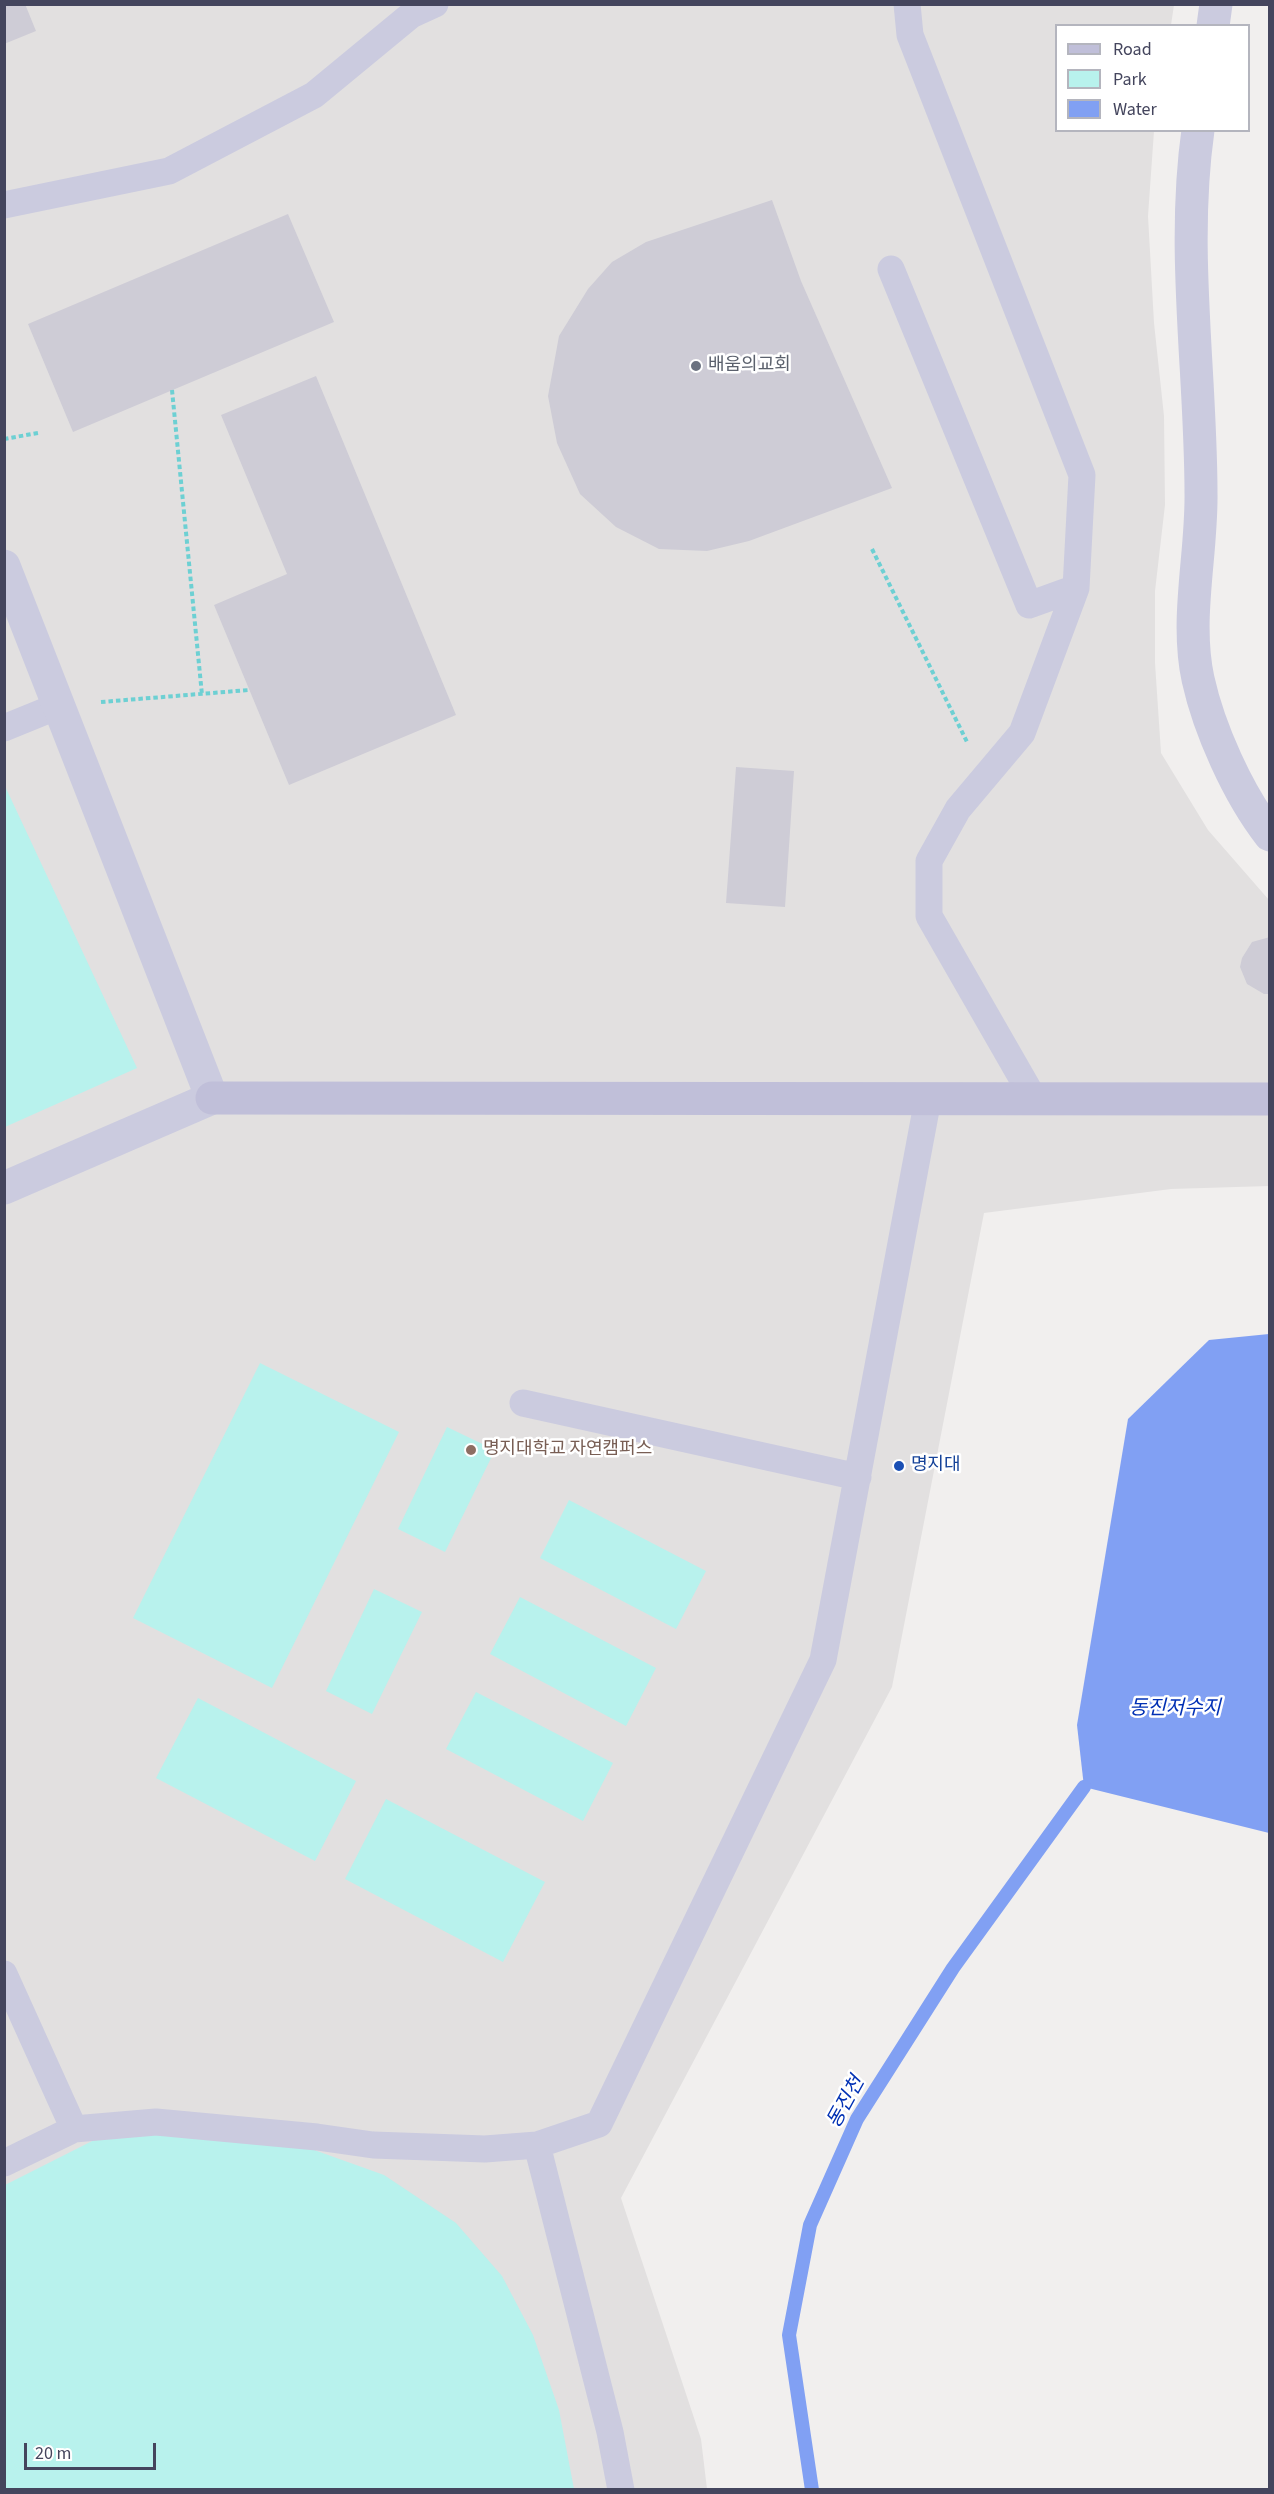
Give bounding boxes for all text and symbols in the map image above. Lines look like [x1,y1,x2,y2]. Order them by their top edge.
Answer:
legend [1055,24,1250,132]
text: Road [1113,37,1152,62]
text: Park [1113,67,1147,92]
text: Water [1113,97,1157,122]
place label: 배움의교회 [708,355,791,377]
marker: 배움의교회 [689,359,703,373]
place label: 명지대학교 자연캠퍼스 [483,1439,652,1461]
marker: 명지대학교 자연캠퍼스 [464,1443,478,1457]
place label: 명지대 [911,1455,961,1477]
marker: 명지대 [892,1459,906,1473]
water label: 동진저수지 [1129,1698,1221,1722]
water label: 동진천 [823,2073,871,2133]
scale bar [27,2431,159,2469]
text: 20 m [35,2441,71,2466]

